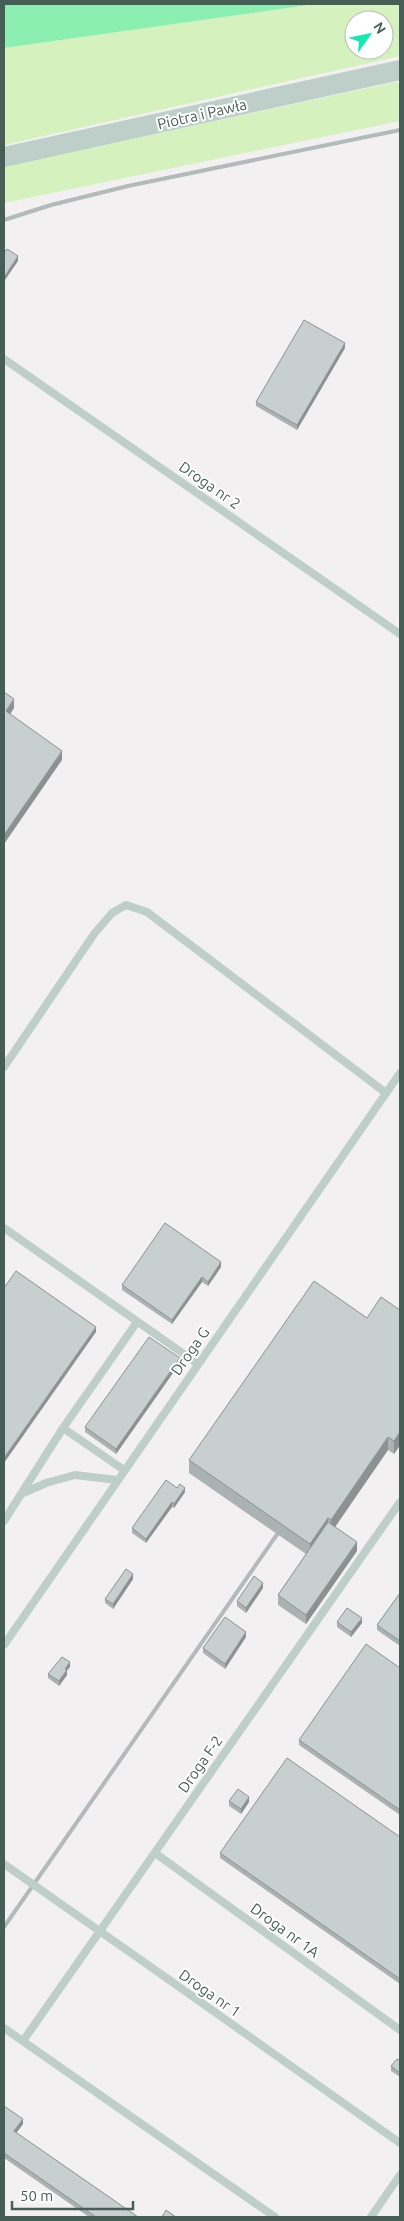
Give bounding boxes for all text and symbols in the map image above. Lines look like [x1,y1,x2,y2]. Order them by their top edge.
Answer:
north arrow [344,10,394,60]
text: N [370,19,389,37]
street label: Piotra i Pawła [156,95,248,133]
street label: Droga nr 2 [176,458,244,512]
street label: Droga G [167,1324,213,1378]
street label: Droga F-2 [174,1732,226,1796]
street label: Droga nr 1A [247,1899,323,1961]
street label: Droga nr 1 [176,1966,244,2020]
scale bar [12,2178,134,2210]
text: 50 m [20,2187,53,2204]

